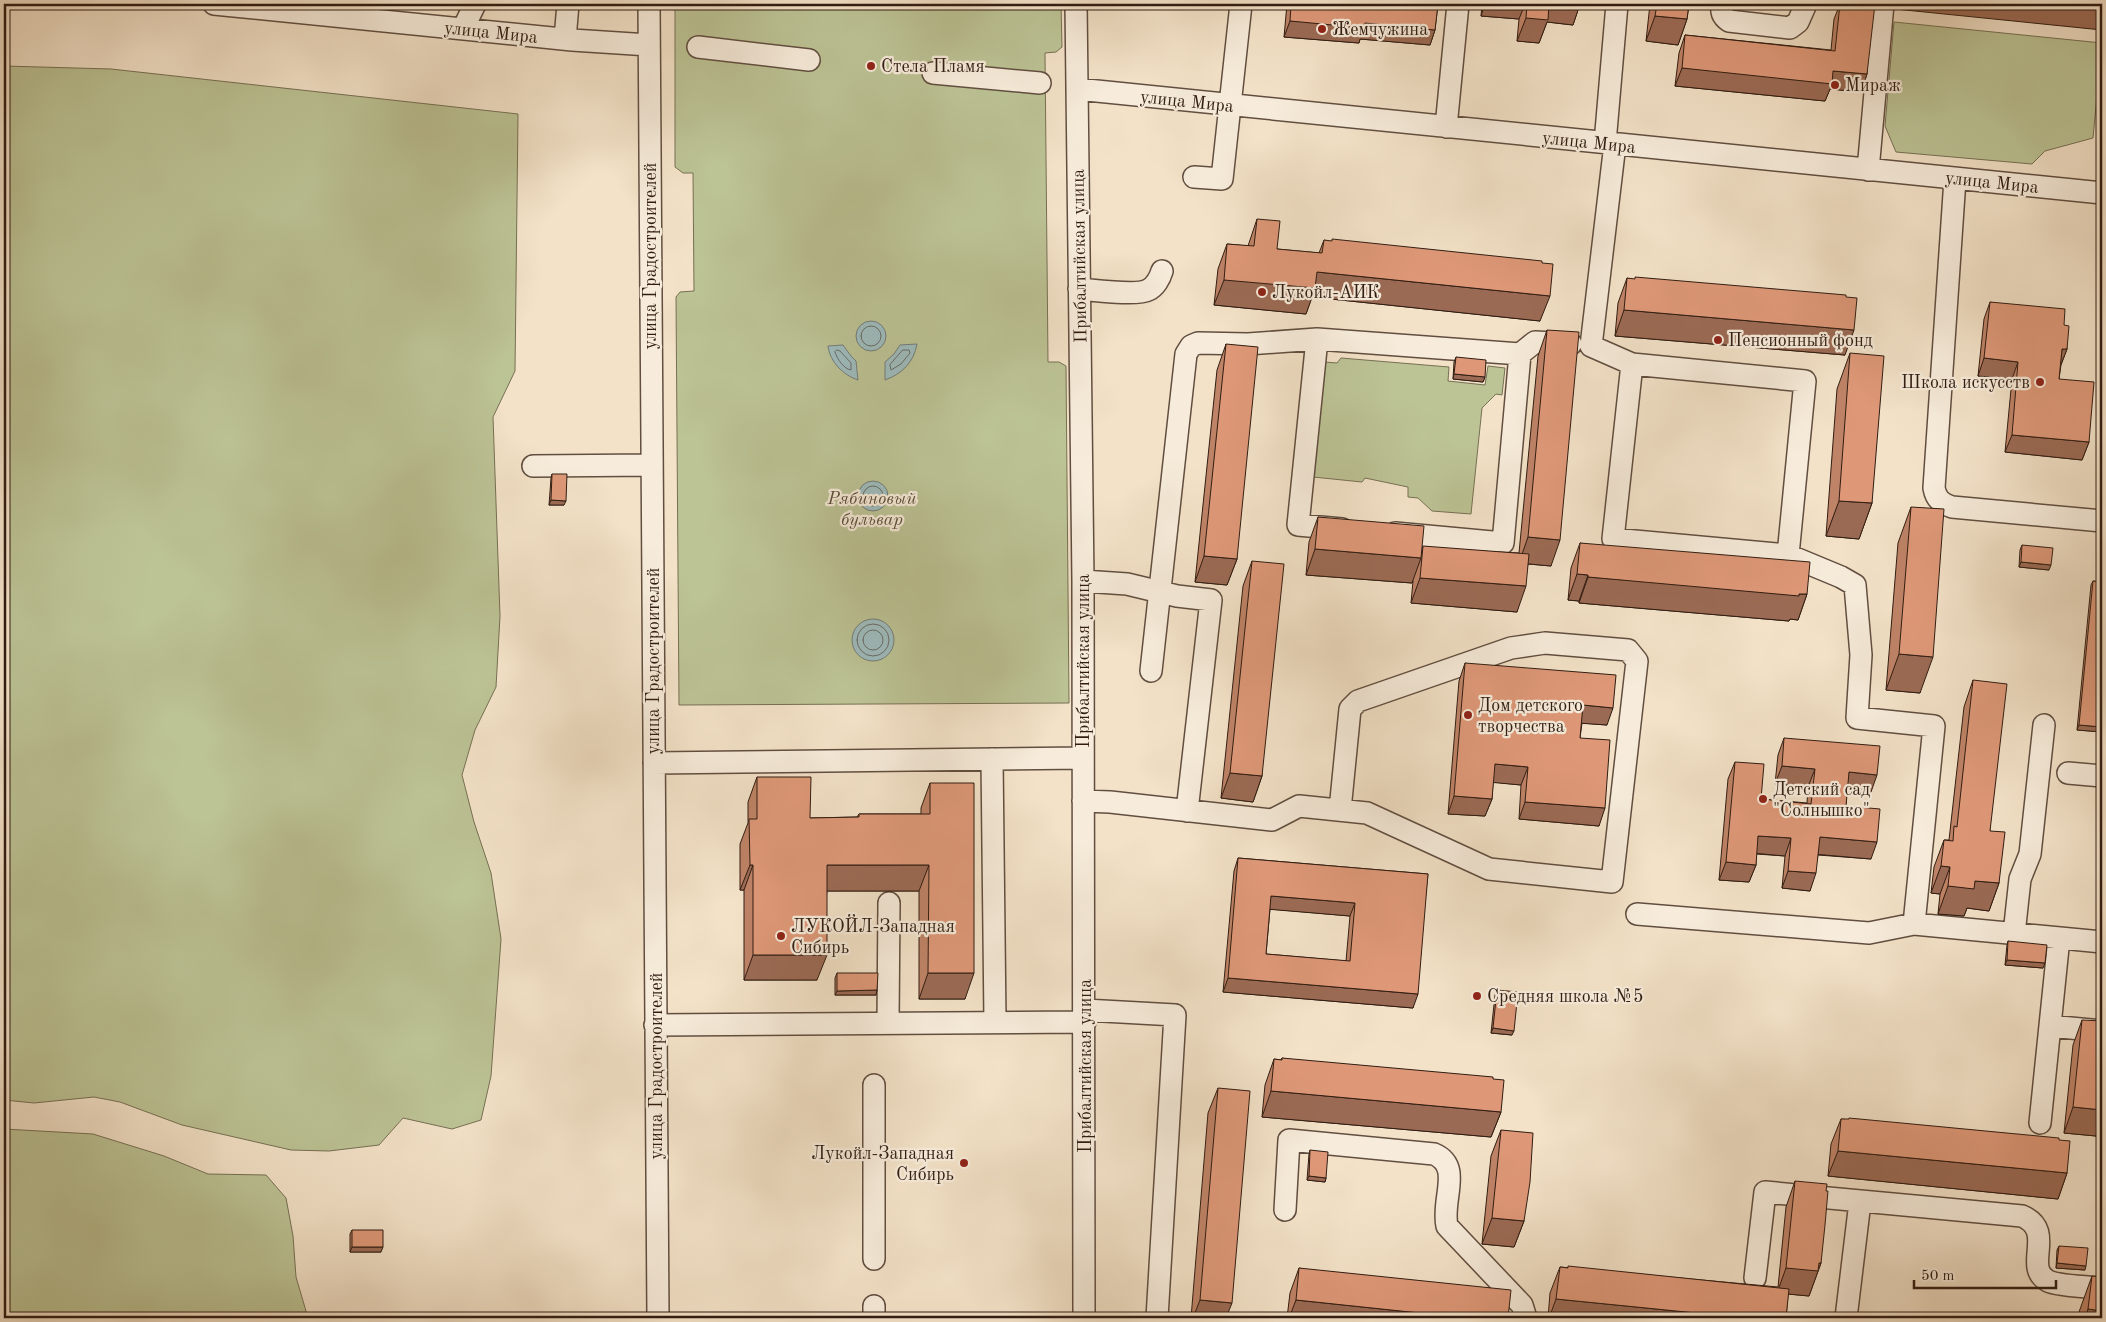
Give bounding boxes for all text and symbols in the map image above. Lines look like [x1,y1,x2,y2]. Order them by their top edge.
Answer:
street label: улица Мира [443,19,539,47]
place label: Жемчужина [1332,21,1428,39]
marker: Жемчужина [1316,23,1328,35]
place label: Стела Пламя [881,58,985,76]
marker: Стела Пламя [865,60,877,72]
place label: Мираж [1845,77,1901,95]
marker: Мираж [1829,79,1841,91]
street label: улица Мира [1139,88,1235,116]
street label: улица Мира [1541,129,1637,157]
street label: улица Градостроителей [642,163,660,349]
street label: Прибалтийская улица [1069,169,1091,343]
street label: улица Мира [1944,169,2040,197]
place label: Лукойл-АИК [1272,284,1380,302]
marker: Лукойл-АИК [1256,286,1268,298]
place label: Пенсионный фонд [1728,332,1873,351]
marker: Пенсионный фонд [1712,334,1724,346]
place label: Школа искусств [1901,374,2030,392]
marker: Школа искусств [2034,376,2046,388]
park label: Рябиновый бульвар [827,490,916,529]
street label: улица Градостроителей [645,568,663,754]
street label: Прибалтийская улица [1075,574,1093,748]
place label: Дом детского творчества [1478,697,1583,736]
marker: Дом детского творчества [1462,709,1474,721]
place label: Детский сад "Солнышко" [1773,781,1870,820]
marker: Детский сад "Солнышко" [1757,793,1769,805]
place label: ЛУКОЙЛ-Западная Сибирь [791,914,955,957]
marker: ЛУКОЙЛ-Западная Сибирь [775,930,787,942]
street label: улица Градостроителей [648,973,666,1159]
street label: Прибалтийская улица [1077,979,1095,1153]
place label: Средняя школа №5 [1487,988,1643,1006]
marker: Средняя школа №5 [1471,990,1483,1002]
place label: Лукойл-Западная Сибирь [811,1145,954,1184]
marker: Лукойл-Западная Сибирь [958,1157,970,1169]
scale bar [1914,1257,2056,1289]
text: 50 m [1921,1269,1955,1284]

